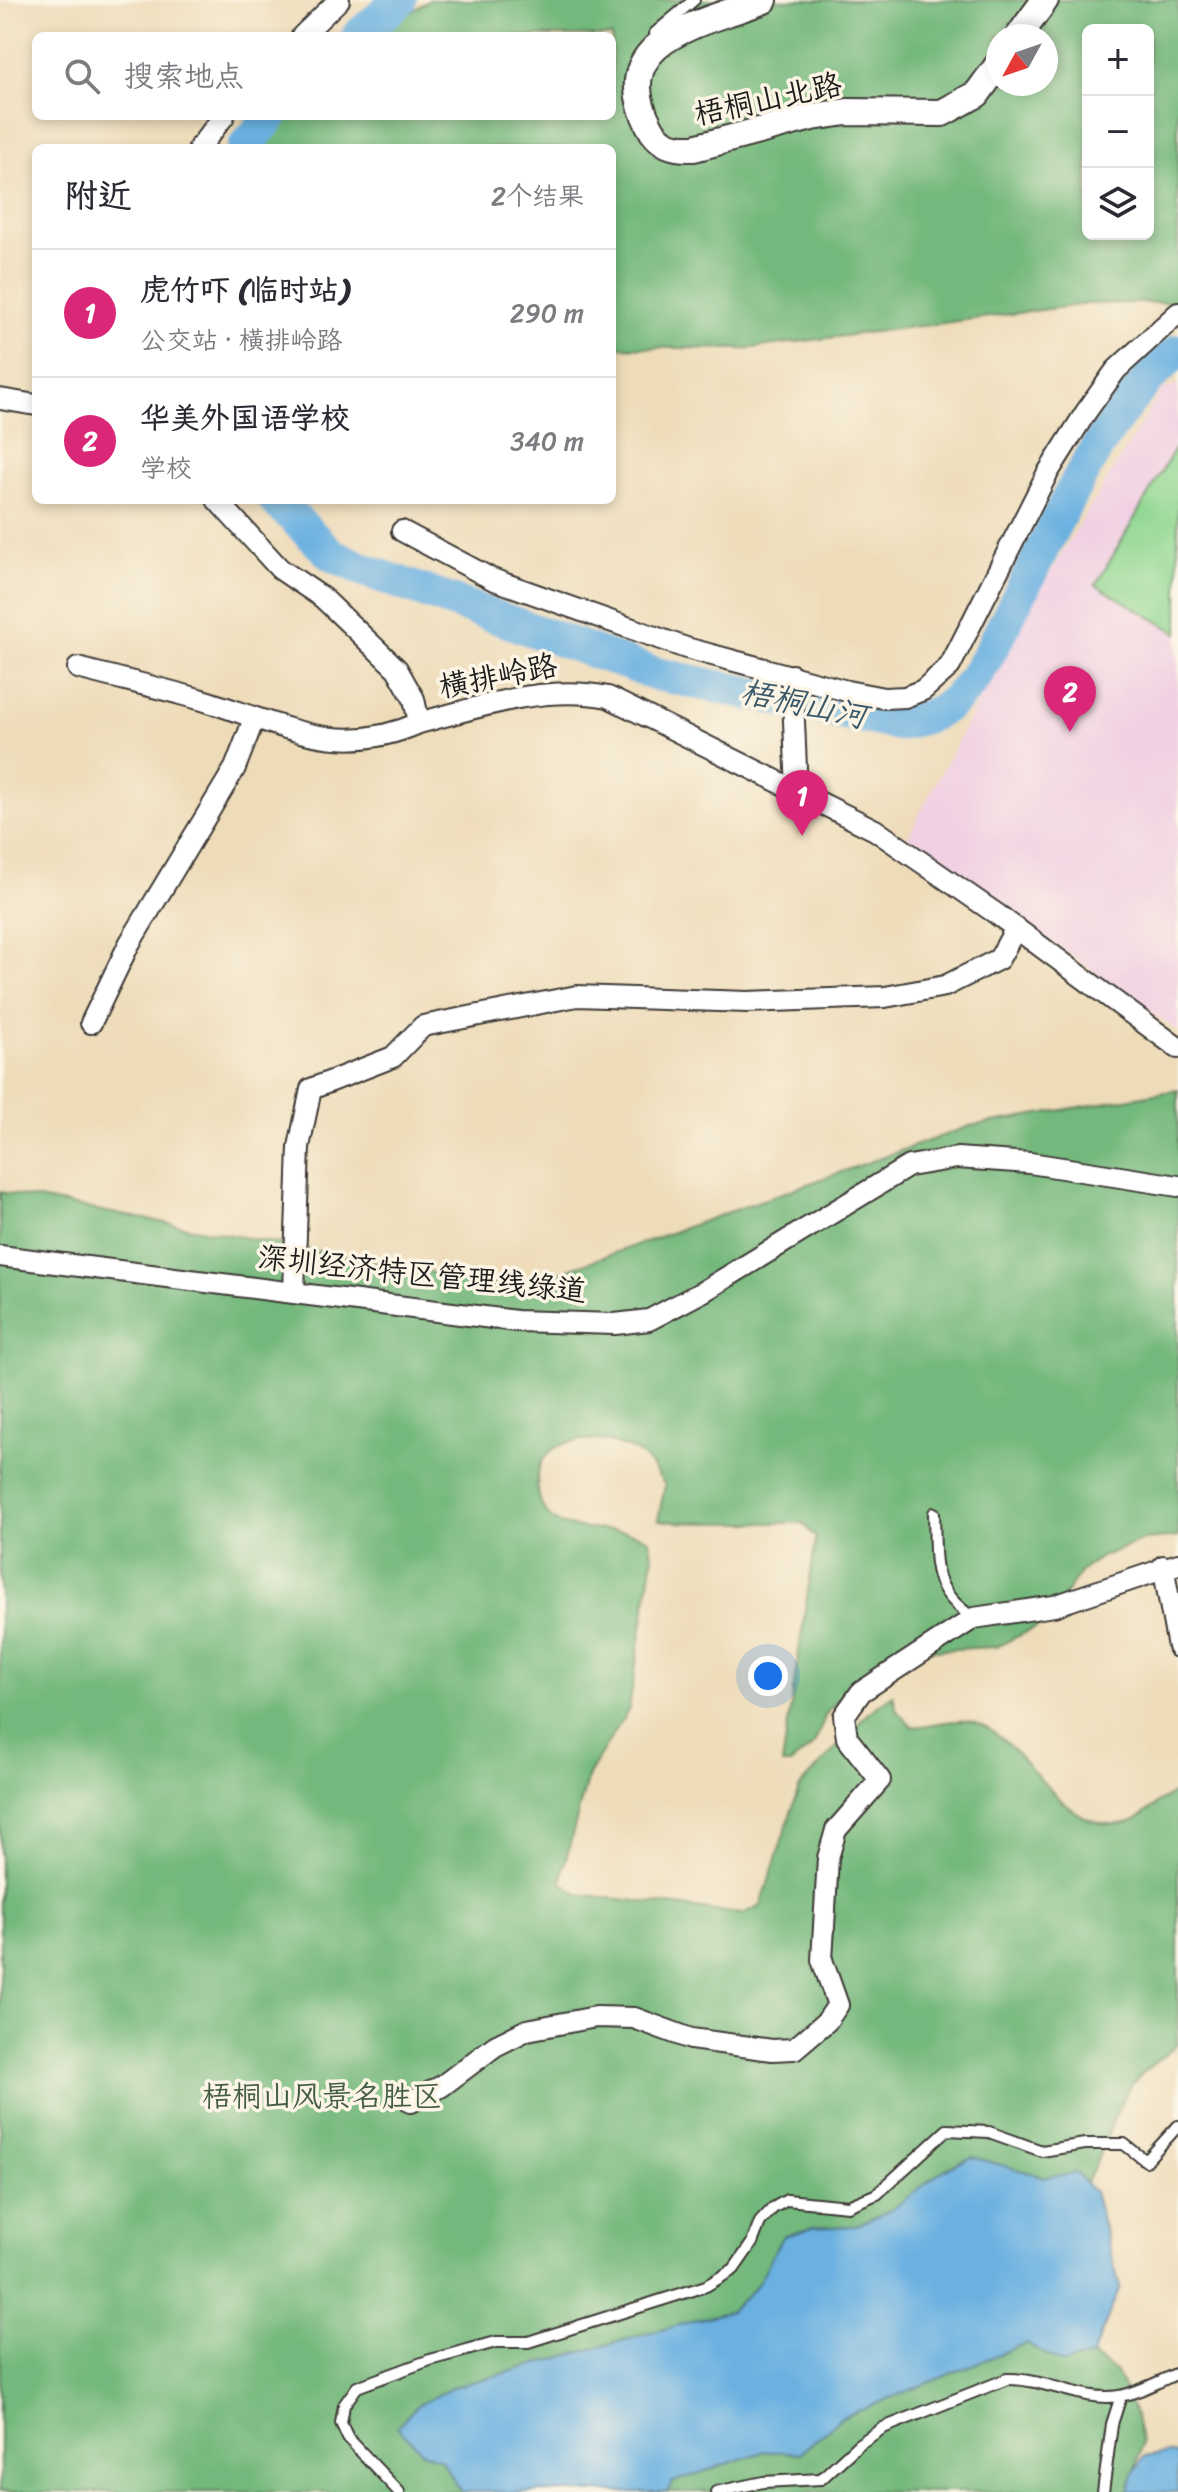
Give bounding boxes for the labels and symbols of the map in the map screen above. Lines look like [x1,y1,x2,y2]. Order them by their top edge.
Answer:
north arrow [986,24,1058,96]
street label: 梧桐山北路 [689,57,847,141]
street label: 横排岭路 [434,638,562,714]
water label: 梧桐山河 [735,663,877,746]
pin: 2 [1044,666,1096,732]
pin: 1 [776,770,828,836]
street label: 深圳经济特区管理线绿道 [255,1230,589,1318]
your location [748,1656,788,1696]
park label: 梧桐山风景名胜区 [202,2069,442,2123]

